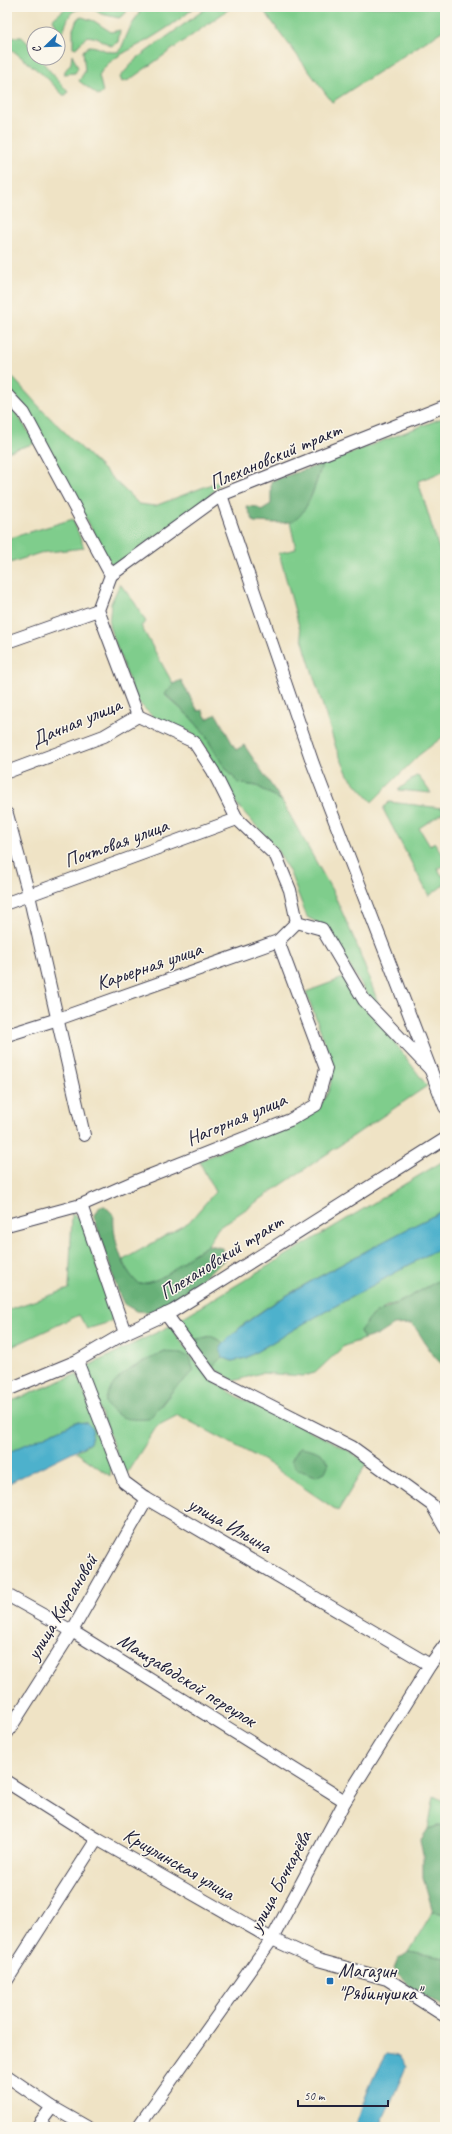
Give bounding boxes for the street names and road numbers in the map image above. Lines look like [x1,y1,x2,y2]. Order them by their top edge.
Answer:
street label: Плехановский тракт [205,416,346,495]
street label: Дачная улица [27,691,127,752]
street label: Почтовая улица [61,812,173,873]
street label: Карьерная улица [93,936,206,996]
street label: Нагорная улица [182,1086,291,1151]
street label: Плехановский тракт [155,1208,289,1305]
street label: улица Ильина [183,1491,278,1560]
street label: улица Кирсановой [20,1548,104,1665]
street label: Машзаводской переулок [113,1627,262,1734]
street label: Криулинская улица [119,1822,241,1907]
street label: улица Бочкарёва [242,1825,318,1937]

